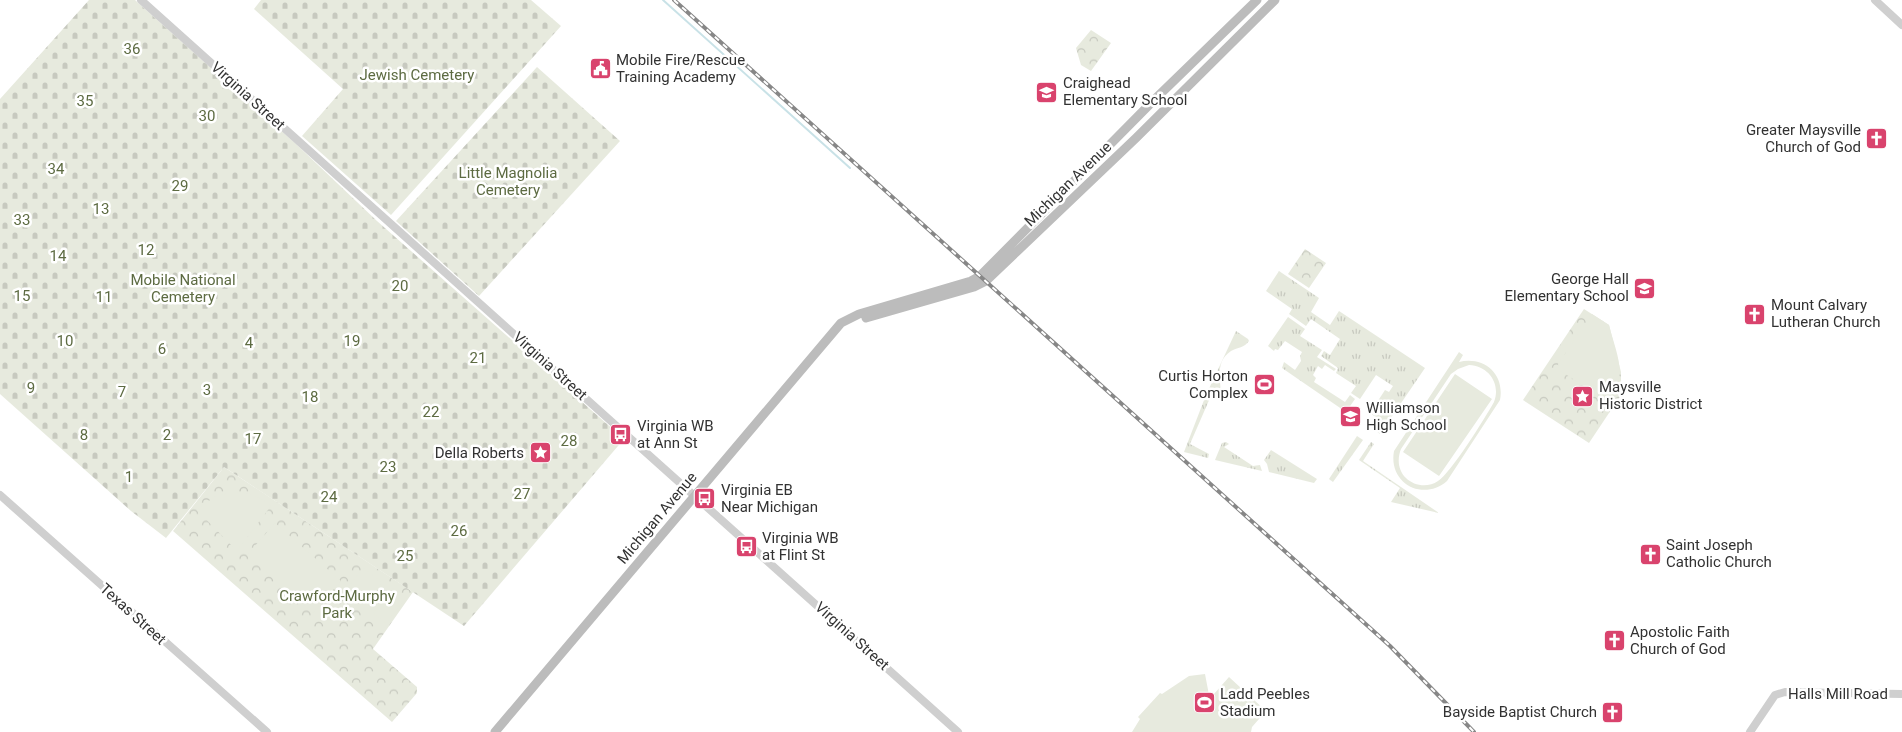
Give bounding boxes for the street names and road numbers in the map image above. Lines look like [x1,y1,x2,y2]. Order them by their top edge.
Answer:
street label: Virginia Street [207,58,289,134]
street label: Michigan Avenue [1021,138,1115,230]
street label: Virginia Street [509,328,591,404]
street label: Michigan Avenue [613,468,701,568]
street label: Texas Street [96,580,170,648]
street label: Virginia Street [811,598,893,674]
street label: Halls Mill Road [1788,685,1888,703]

